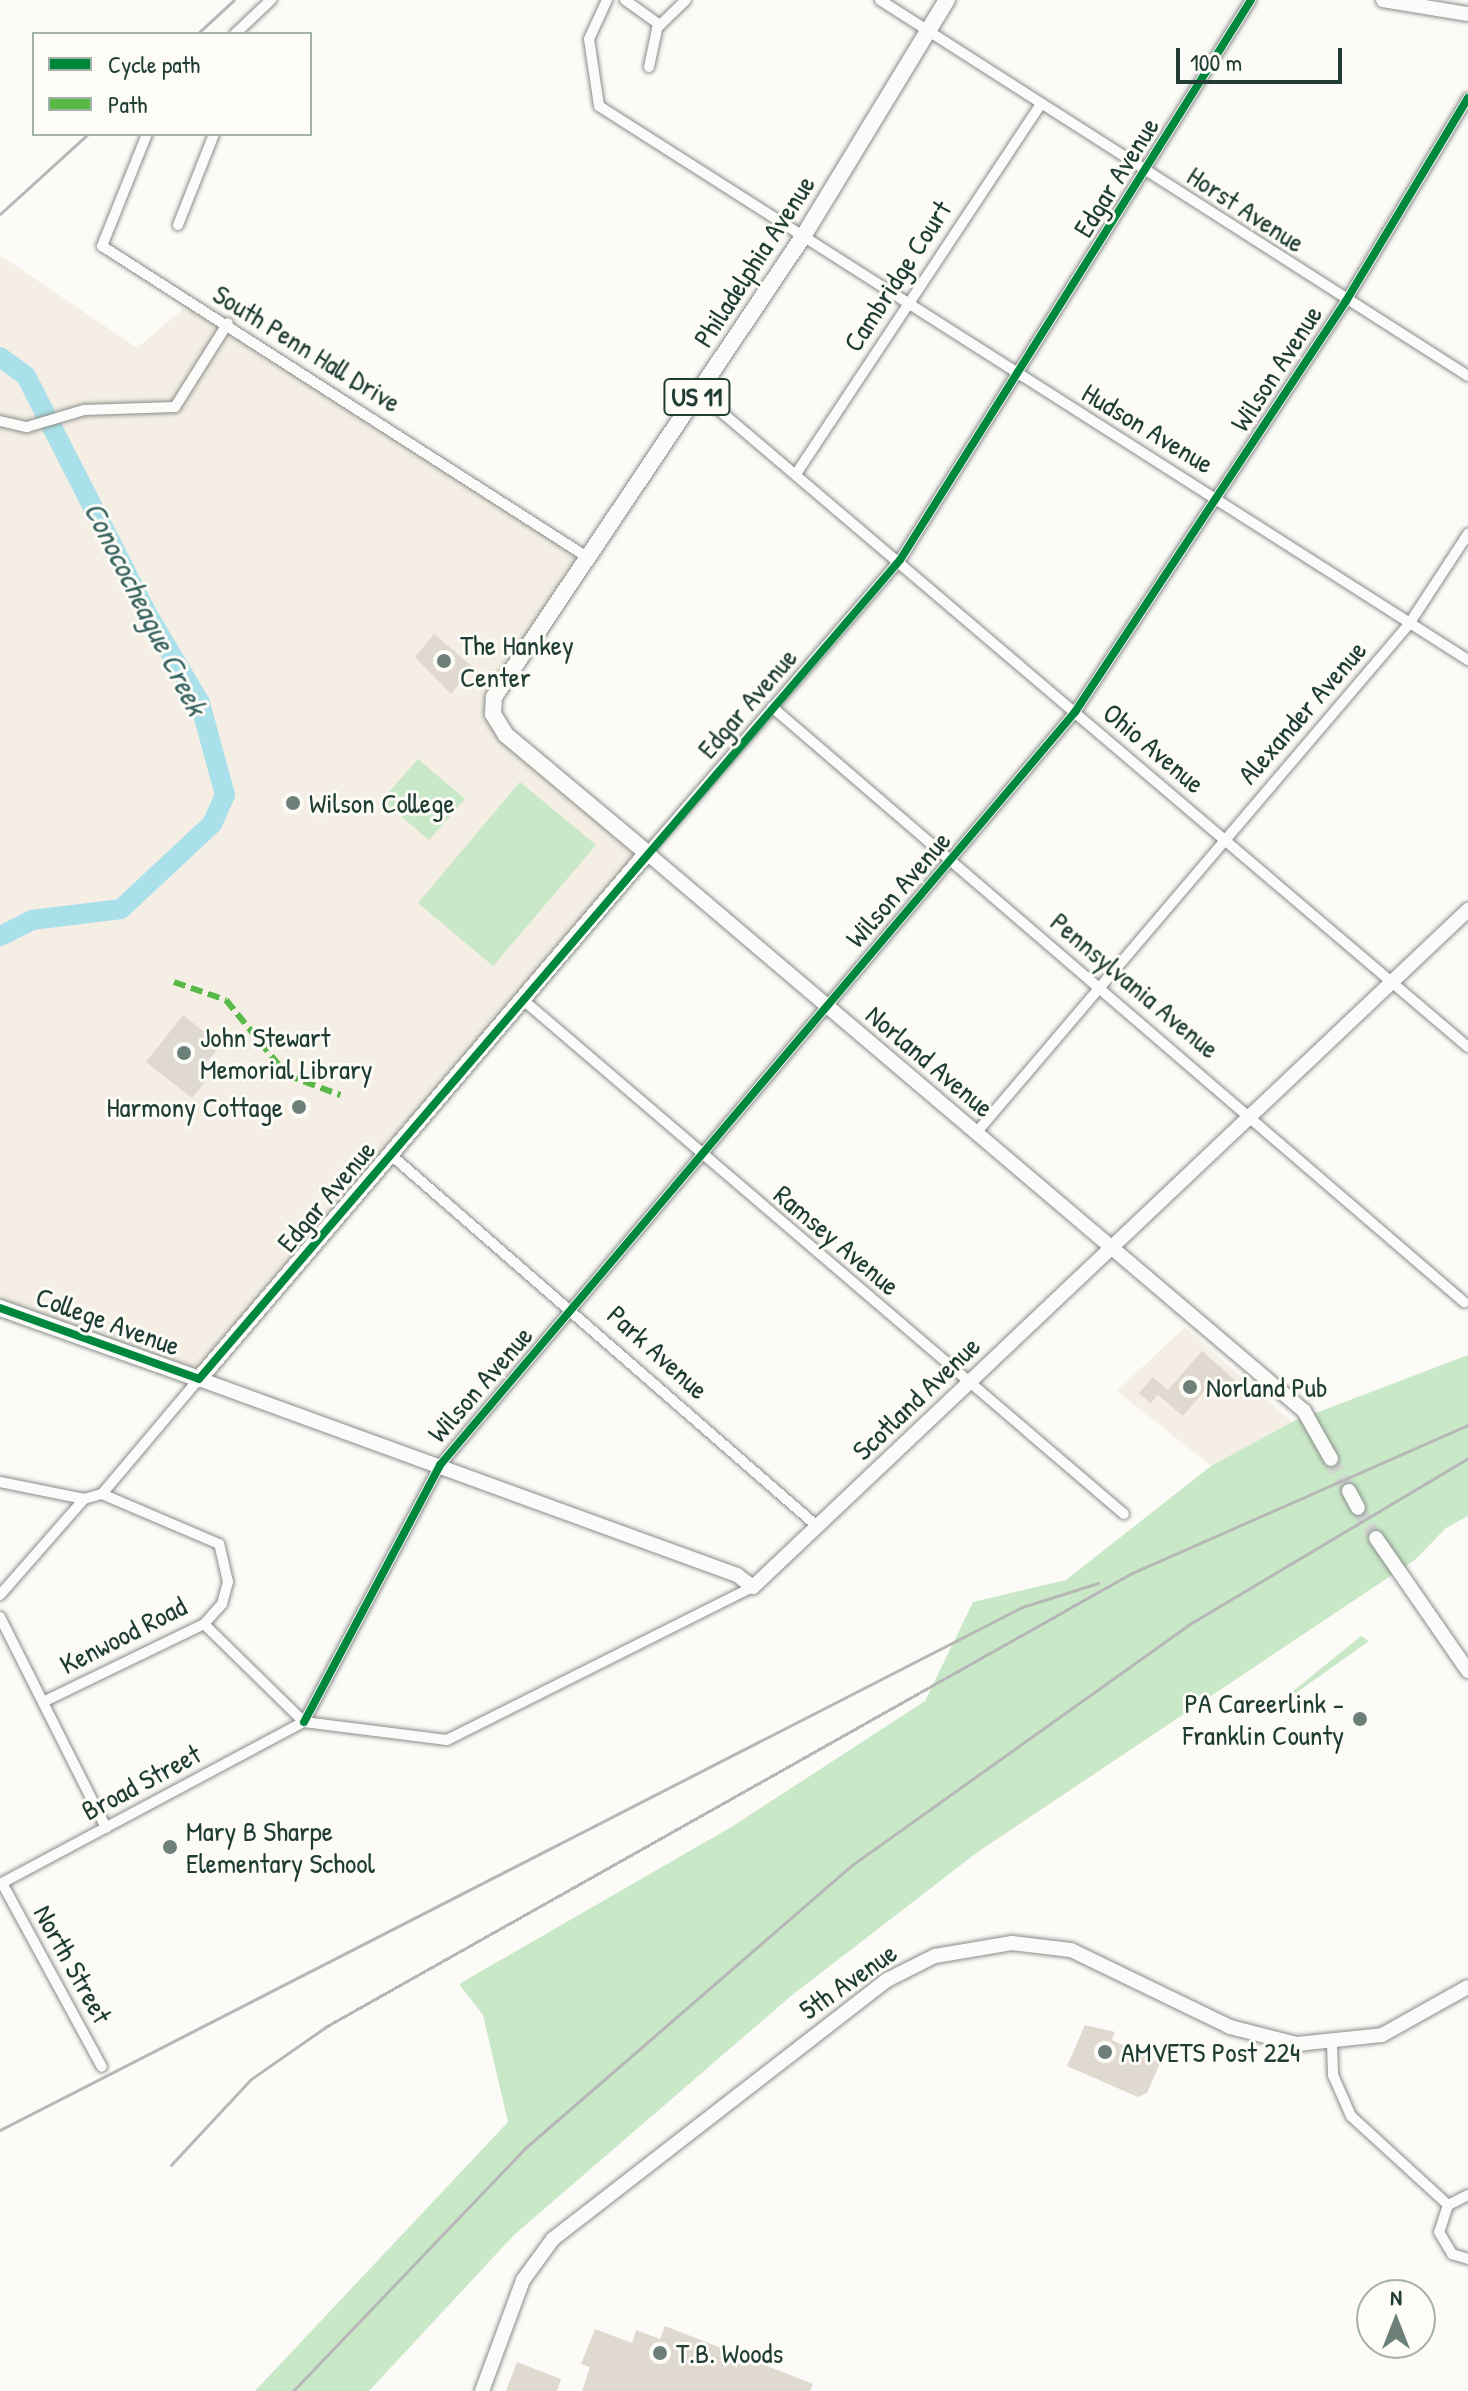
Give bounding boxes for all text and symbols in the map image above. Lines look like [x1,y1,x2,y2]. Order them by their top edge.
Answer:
legend [32,32,312,136]
scale bar [1180,32,1346,82]
text: 100 m [1190,46,1242,78]
text: Cycle path [108,48,200,80]
text: Path [108,88,147,120]
street label: Edgar Avenue [1066,111,1166,243]
street label: Horst Avenue [1181,159,1311,259]
street label: Philadelphia Avenue [686,169,822,353]
street label: Cambridge Court [836,194,958,358]
street label: South Penn Hall Drive [207,277,407,419]
street label: Wilson Avenue [1223,299,1329,437]
road number: US 11 [663,375,731,419]
street label: Hudson Avenue [1076,376,1220,480]
water label: Conococheague Creek [77,495,215,721]
place label: The Hankey Center [460,628,574,694]
street label: Alexander Avenue [1231,634,1373,790]
street label: Edgar Avenue [690,641,804,765]
marker: The Hankey Center [435,652,453,670]
street label: Ohio Avenue [1096,696,1212,800]
place label: Wilson College [309,786,455,820]
marker: Wilson College [284,794,302,812]
street label: Wilson Avenue [838,824,958,954]
street label: Pennsylvania Avenue [1044,905,1226,1065]
street label: Norland Avenue [859,998,1001,1124]
place label: John Stewart Memorial Library [200,1020,373,1086]
marker: John Stewart Memorial Library [175,1044,193,1062]
place label: Harmony Cottage [106,1090,283,1124]
marker: Harmony Cottage [290,1098,308,1116]
street label: Edgar Avenue [270,1134,382,1258]
street label: Ramsey Avenue [767,1178,907,1302]
street label: College Avenue [31,1279,185,1363]
street label: Park Avenue [601,1298,715,1406]
street label: Wilson Avenue [420,1319,540,1449]
street label: Scotland Avenue [845,1329,987,1467]
place label: Norland Pub [1206,1370,1328,1404]
marker: Norland Pub [1181,1378,1199,1396]
street label: Kenwood Road [54,1589,192,1681]
place label: PA Careerlink - Franklin County [1183,1686,1344,1752]
marker: PA Careerlink - Franklin County [1351,1710,1369,1728]
street label: Broad Street [76,1737,206,1827]
place label: Mary B Sharpe Elementary School [186,1814,375,1880]
marker: Mary B Sharpe Elementary School [161,1838,179,1856]
street label: North Street [27,1899,119,2029]
street label: 5th Avenue [793,1935,903,2027]
place label: AMVETS Post 224 [1121,2035,1300,2069]
marker: AMVETS Post 224 [1096,2043,1114,2061]
north arrow [1356,2279,1436,2359]
text: N [1390,2282,1402,2312]
place label: T.B. Woods [676,2336,783,2370]
marker: T.B. Woods [651,2344,669,2362]

